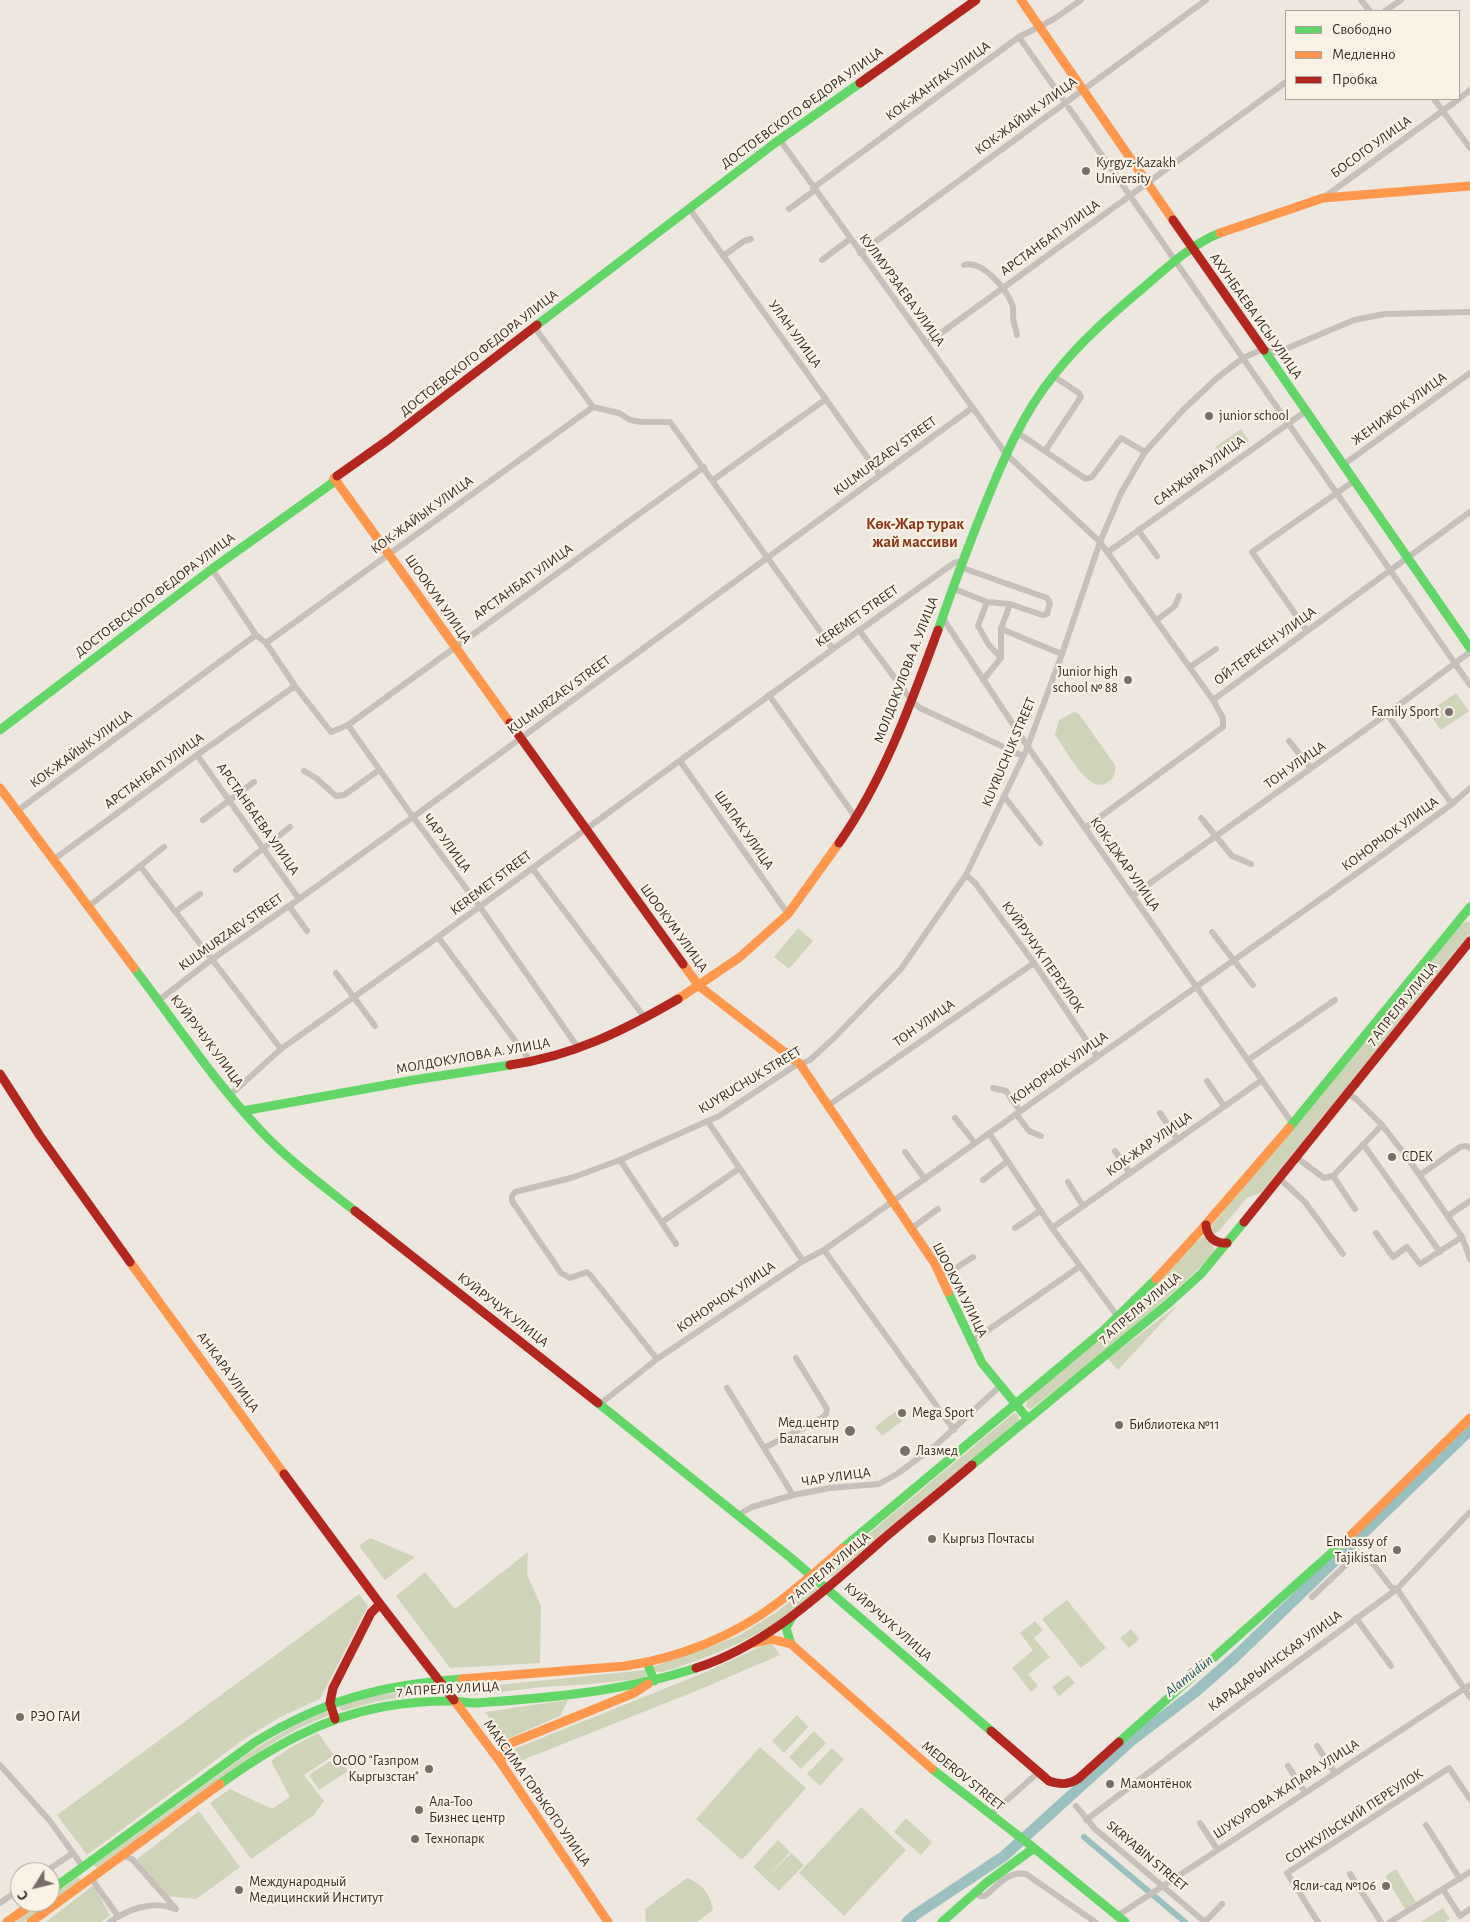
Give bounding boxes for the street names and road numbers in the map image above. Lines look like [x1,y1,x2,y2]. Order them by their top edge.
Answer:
street label: КОК-ЖАНГАК УЛИЦА [882,37,994,125]
street label: ДОСТОЕВСКОГО ФЕДОРА УЛИЦА [718,44,886,172]
street label: КОК-ЖАЙЫК УЛИЦА [972,73,1080,159]
street label: БОСОГО УЛИЦА [1327,112,1415,182]
street label: АРСТАНБАП УЛИЦА [997,196,1103,280]
street label: КУЛМУРЗАЕВА УЛИЦА [855,230,949,350]
street label: АХУНБАЕВА ИСЫ УЛИЦА [1206,250,1306,382]
street label: ДОСТОЕВСКОГО ФЕДОРА УЛИЦА [396,286,562,420]
street label: УЛАН УЛИЦА [765,297,825,371]
street label: ЖЕНИЖОК УЛИЦА [1348,369,1450,449]
street label: KULMURZAEV STREET [830,413,940,499]
street label: САНЖЫРА УЛИЦА [1150,432,1248,510]
street label: КОК-ЖАЙЫК УЛИЦА [368,472,476,558]
street label: ДОСТОЕВСКОГО ФЕДОРА УЛИЦА [72,529,238,661]
street label: АРСТАНБАП УЛИЦА [470,540,576,624]
street label: ШООКУМ УЛИЦА [401,551,475,647]
street label: KEREMET STREET [812,581,902,651]
street label: МОЛДОКУЛОВА А. УЛИЦА [870,594,942,746]
street label: ОЙ-ТЕРЕКЕН УЛИЦА [1211,603,1319,689]
street label: KULMURZAEV STREET [504,652,614,738]
street label: KUYRUCHUK STREET [978,695,1040,809]
street label: КОК-ЖАЙЫК УЛИЦА [27,706,135,792]
street label: АРСТАНБАП УЛИЦА [101,729,207,813]
street label: ТОН УЛИЦА [1261,738,1329,792]
street label: АРСТАНБАЕВА УЛИЦА [213,760,303,878]
street label: ШАПАК УЛИЦА [711,787,777,873]
street label: КОНОРЧОК УЛИЦА [1338,793,1442,875]
street label: ЧАР УЛИЦА [419,810,475,876]
street label: КОК-ДЖАР УЛИЦА [1086,814,1164,914]
street label: KEREMET STREET [447,847,535,919]
street label: ШООКУМ УЛИЦА [636,881,712,975]
street label: KULMURZAEV STREET [176,890,286,974]
street label: КУЙРУЧУК ПЕРЕУЛОК [998,898,1088,1016]
street label: 7 АПРЕЛЯ УЛИЦА [1363,959,1441,1049]
street label: КУЙРУЧУК УЛИЦА [167,991,247,1091]
street label: ТОН УЛИЦА [890,996,958,1050]
street label: КОНОРЧОК УЛИЦА [1007,1028,1111,1108]
street label: МОЛДОКУЛОВА А. УЛИЦА [395,1034,551,1078]
street label: KUYRUCHUK STREET [696,1043,804,1117]
street label: КОК-ЖАР УЛИЦА [1103,1108,1195,1180]
street label: ШООКУМ УЛИЦА [929,1239,991,1341]
street label: КОНОРЧОК УЛИЦА [673,1258,779,1336]
street label: КУЙРУЧУК УЛИЦА [454,1269,552,1351]
street label: 7 АПРЕЛЯ УЛИЦА [1095,1269,1185,1347]
street label: АНКАРА УЛИЦА [193,1328,263,1416]
street label: ЧАР УЛИЦА [800,1464,872,1490]
street label: 7 АПРЕЛЯ УЛИЦА [784,1529,874,1607]
street label: КУЙРУЧУК УЛИЦА [840,1579,936,1665]
street label: КАРАДАРЬИНСКАЯ УЛИЦА [1205,1607,1345,1715]
street label: 7 АПРЕЛЯ УЛИЦА [396,1678,500,1700]
street label: МАКСИМА ГОРЬКОГО УЛИЦА [480,1716,594,1870]
street label: ШУКУРОВА ЖАПАРА УЛИЦА [1210,1736,1362,1842]
street label: MEDEROV STREET [918,1738,1008,1814]
street label: СОНКУЛЬСКИЙ ПЕРЕУЛОК [1282,1765,1426,1867]
street label: SKRYABIN STREET [1103,1817,1191,1895]

